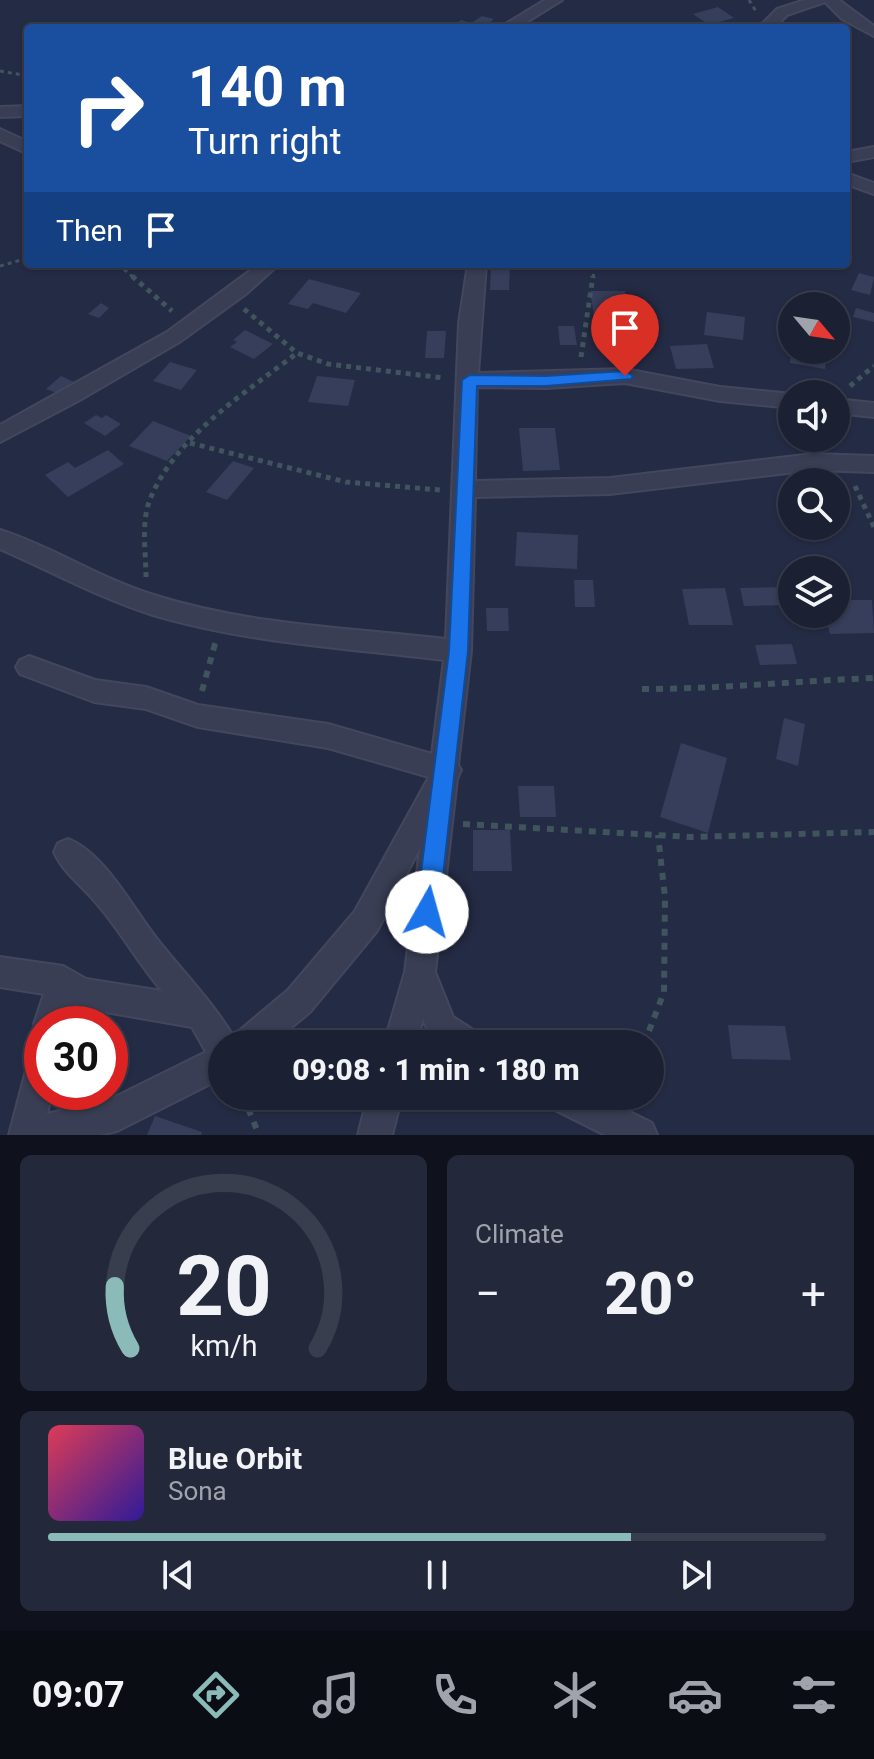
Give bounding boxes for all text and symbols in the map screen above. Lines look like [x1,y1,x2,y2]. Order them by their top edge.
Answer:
text: 140 m [188,54,347,120]
icon: right [56,56,160,160]
text: Turn right [188,121,341,163]
icon: arrive [139,208,183,252]
text: Then [56,213,123,248]
north arrow [778,292,850,364]
map controls [778,292,850,628]
pin [591,294,659,376]
icon: arrive [603,306,647,350]
button: sound [778,380,850,452]
button: search [778,468,850,540]
button: layers [778,556,850,628]
position arrow [385,870,469,954]
speed limit sign: 30 [24,1006,128,1110]
text: 09:08 · 1 min · 180 m [292,1052,580,1087]
text: Climate [475,1219,564,1249]
text: 20 [176,1238,271,1335]
text: 20° [604,1258,697,1329]
text: − [475,1268,500,1320]
text: + [801,1268,826,1320]
text: km/h [190,1329,257,1363]
text: Blue Orbit [168,1441,302,1476]
text: Sona [168,1476,227,1506]
icon: previous [156,1553,200,1597]
icon: pause [415,1553,459,1597]
icon: next [674,1553,718,1597]
icon: directions [188,1667,244,1723]
icon: music [308,1667,364,1723]
icon: phone [427,1667,483,1723]
icon: climate [547,1667,603,1723]
icon: car [667,1667,723,1723]
icon: filters [786,1667,842,1723]
text: 09:07 [32,1674,125,1716]

